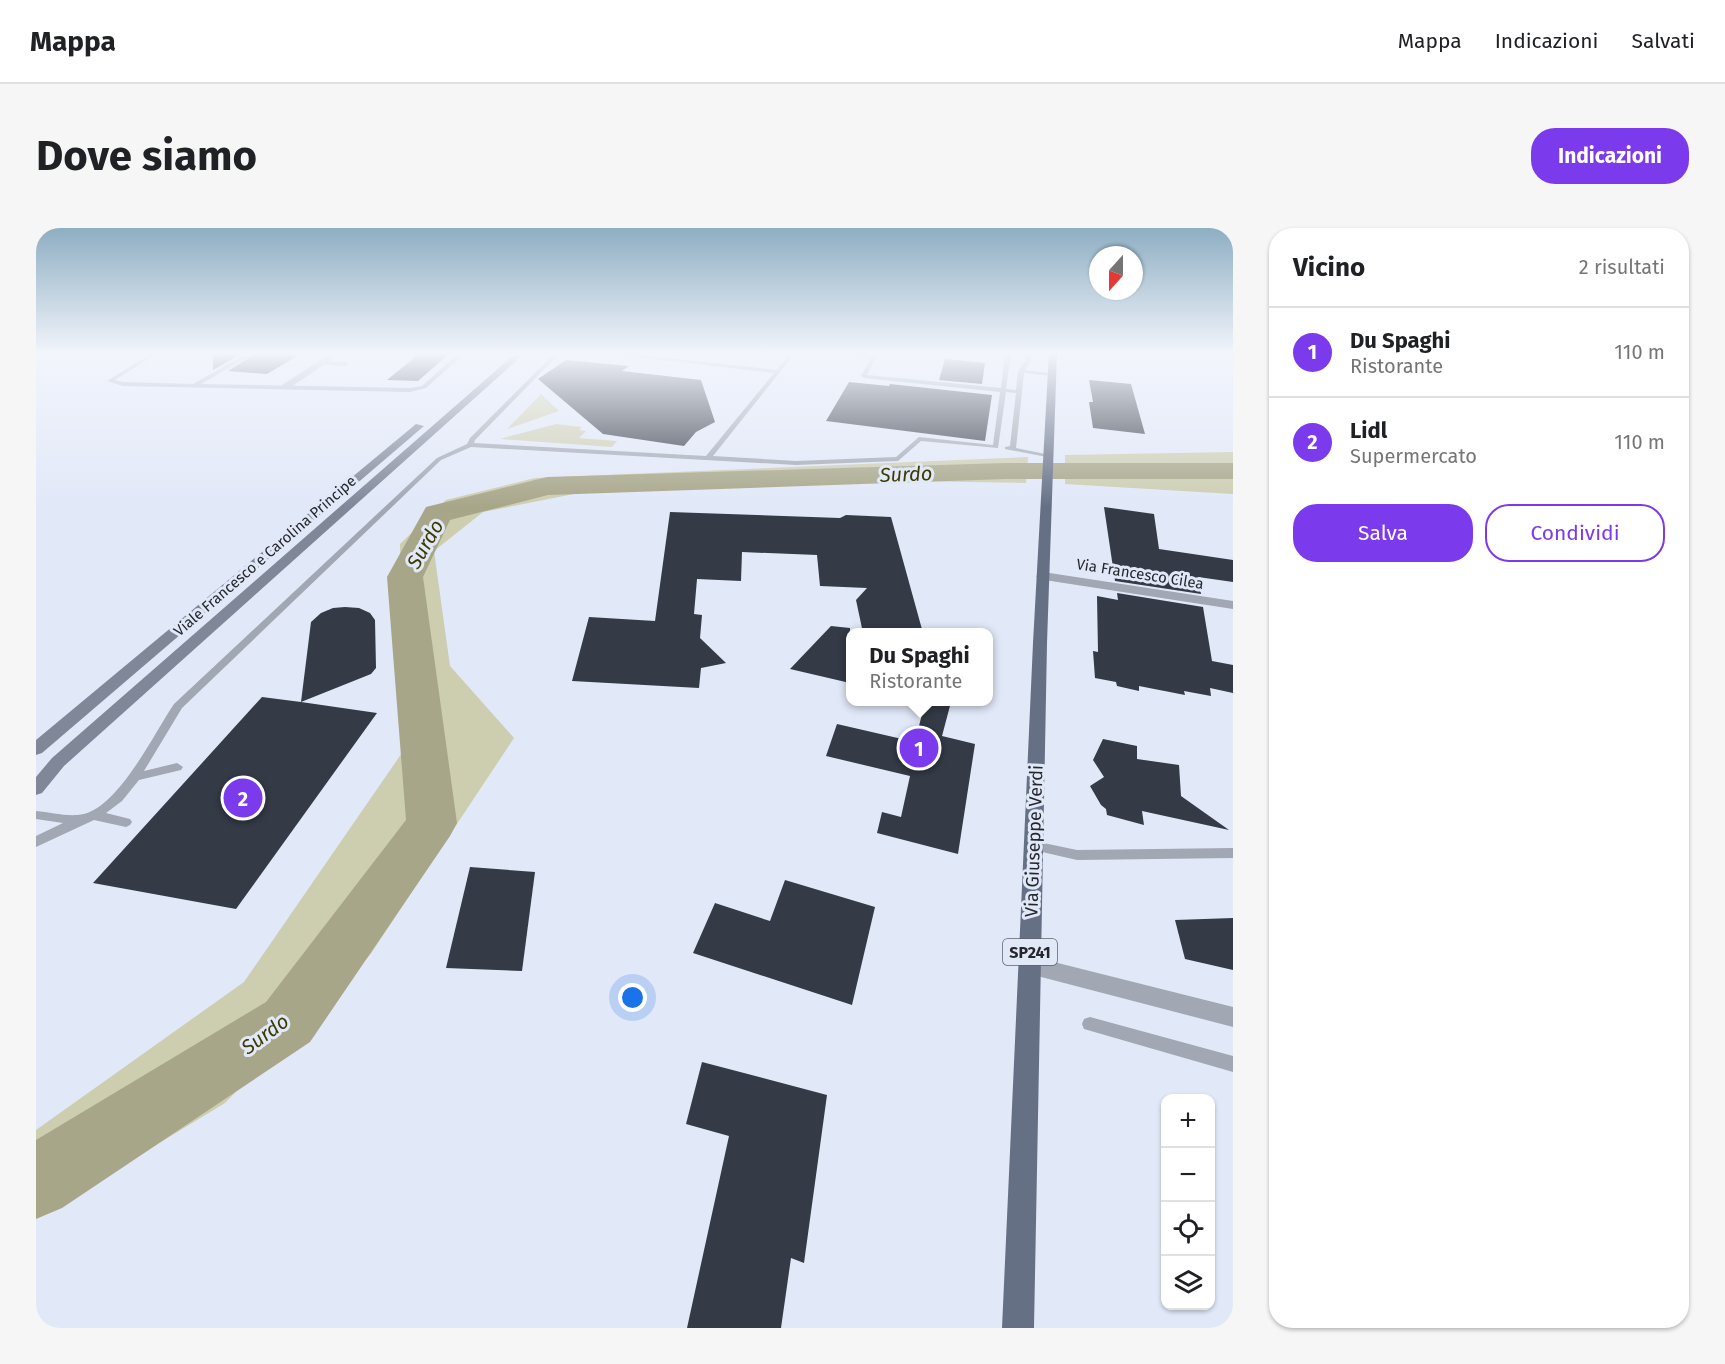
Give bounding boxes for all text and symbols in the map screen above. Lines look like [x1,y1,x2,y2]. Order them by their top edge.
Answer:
text: Mappa [30,25,116,58]
text: Mappa [1398,28,1462,54]
text: Indicazioni [1495,28,1598,54]
text: Salvati [1631,28,1695,54]
button: Indicazioni [1531,128,1689,184]
text: Dove siamo [36,131,257,181]
north arrow [1089,246,1143,300]
text: Vicino [1293,252,1365,283]
text: 2 risultati [1579,255,1665,279]
text: Du Spaghi [1350,327,1450,354]
text: 1 [1308,340,1317,364]
text: 110 m [1614,340,1665,364]
text: Ristorante [1350,354,1443,378]
text: Lidl [1350,417,1387,444]
text: 2 [1307,430,1318,454]
text: 110 m [1614,430,1665,454]
text: Supermercato [1350,444,1477,468]
water label: Surdo [878,461,933,487]
street label: Viale Francesco e Carolina Principe [170,472,360,640]
button: Salva [1293,504,1473,562]
button: Condividi [1485,504,1665,562]
water label: Surdo [401,515,449,574]
street label: Via Francesco Cilea [1075,555,1205,593]
popup [846,628,993,706]
text: Du Spaghi [869,642,970,669]
text: Ristorante [869,669,962,693]
pin: 1 [900,726,938,770]
street label: Via Giuseppe Verdi [1020,764,1048,918]
pin: 2 [224,776,262,820]
road number: SP241 [1003,939,1057,965]
your location [618,983,647,1012]
water label: Surdo [236,1009,293,1060]
map controls [1161,1094,1215,1310]
button: + [1161,1094,1215,1148]
button: − [1161,1148,1215,1202]
button: locate [1161,1202,1215,1256]
button: layers [1161,1256,1215,1310]

